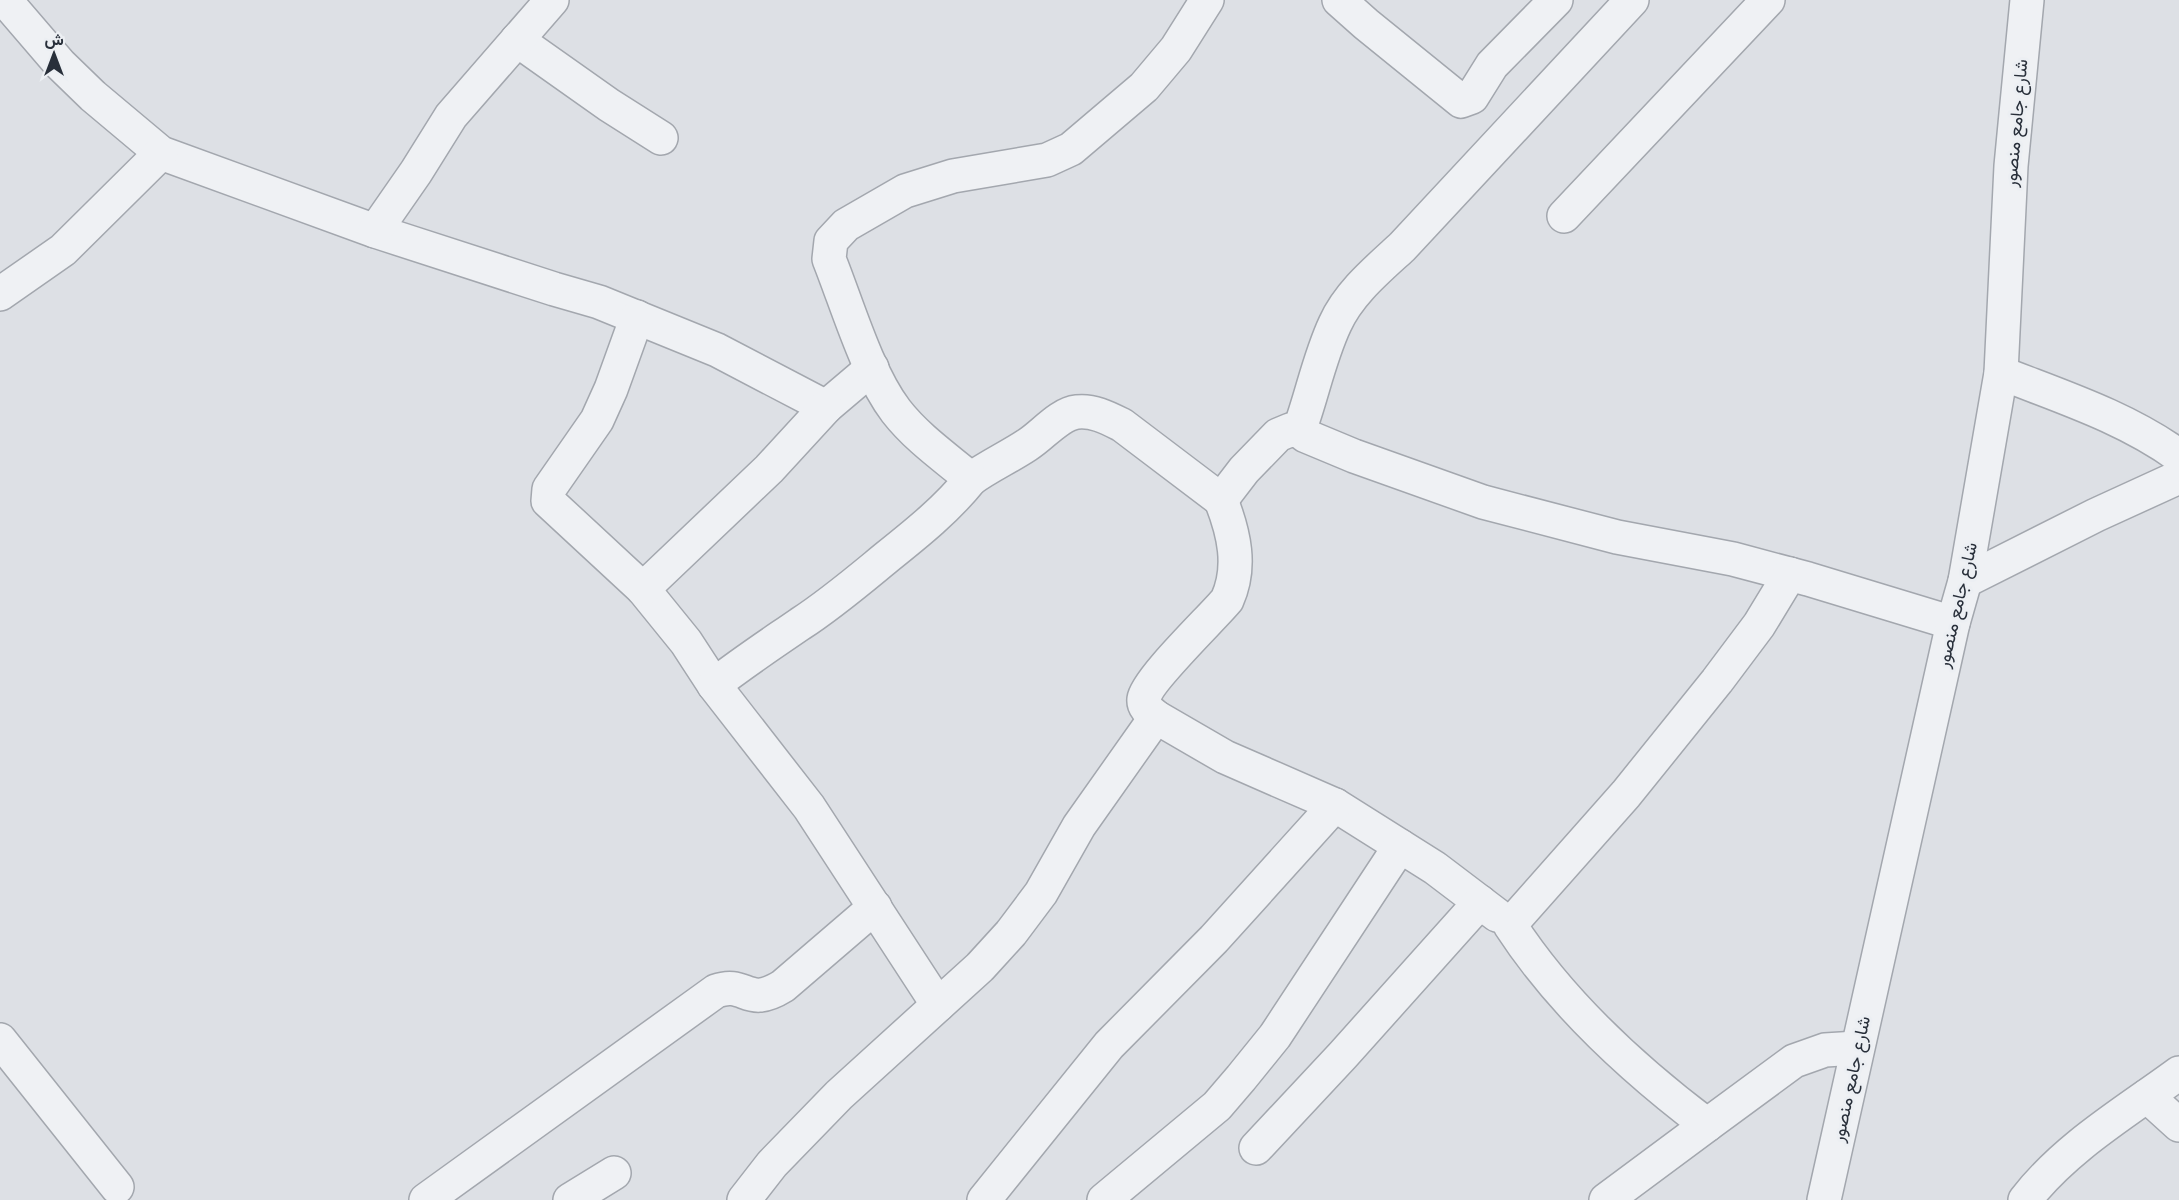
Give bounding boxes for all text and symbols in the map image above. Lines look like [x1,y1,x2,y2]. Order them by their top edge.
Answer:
north arrow [24,24,84,84]
text: ش [44,29,64,50]
street label: شارع جامع منصور [1998,58,2034,189]
street label: شارع جامع منصور [1931,540,1983,671]
street label: شارع جامع منصور [1826,1014,1876,1145]

